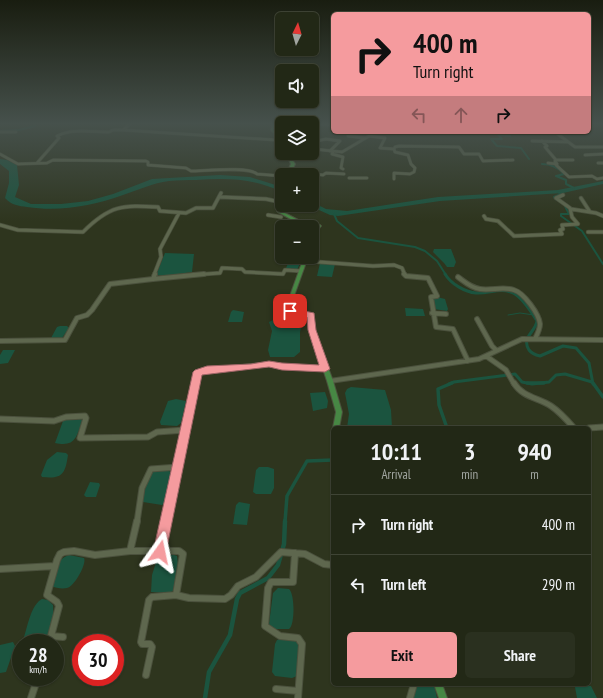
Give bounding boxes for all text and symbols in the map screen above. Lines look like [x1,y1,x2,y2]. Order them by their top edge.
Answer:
north arrow [275,12,319,56]
map controls [275,12,319,264]
text: 400 m [413,24,477,61]
icon: right [347,28,399,80]
text: Turn right [413,60,473,83]
button: sound [275,64,319,108]
icon: left [408,104,430,126]
icon: ahead [450,104,472,126]
icon: right [492,104,514,126]
button: layers [275,116,319,160]
button: + [275,168,319,212]
button: − [275,220,319,264]
pin [273,294,307,328]
icon: arrive [279,300,301,322]
text: 10:11 [370,436,422,467]
text: 3 [464,436,475,467]
text: 940 [517,436,552,467]
text: Arrival [381,466,411,483]
text: min [461,466,478,483]
text: m [530,466,539,483]
icon: right [347,514,369,536]
text: Turn right [381,515,433,534]
text: 400 m [542,515,575,534]
position arrow [139,531,181,573]
icon: left [347,574,369,596]
text: Turn left [381,575,426,594]
text: 290 m [542,575,575,594]
button: Exit [347,632,457,678]
button: Share [465,632,575,678]
speed limit sign: 30 [72,634,124,686]
text: 28 [28,642,48,668]
text: km/h [29,663,47,676]

